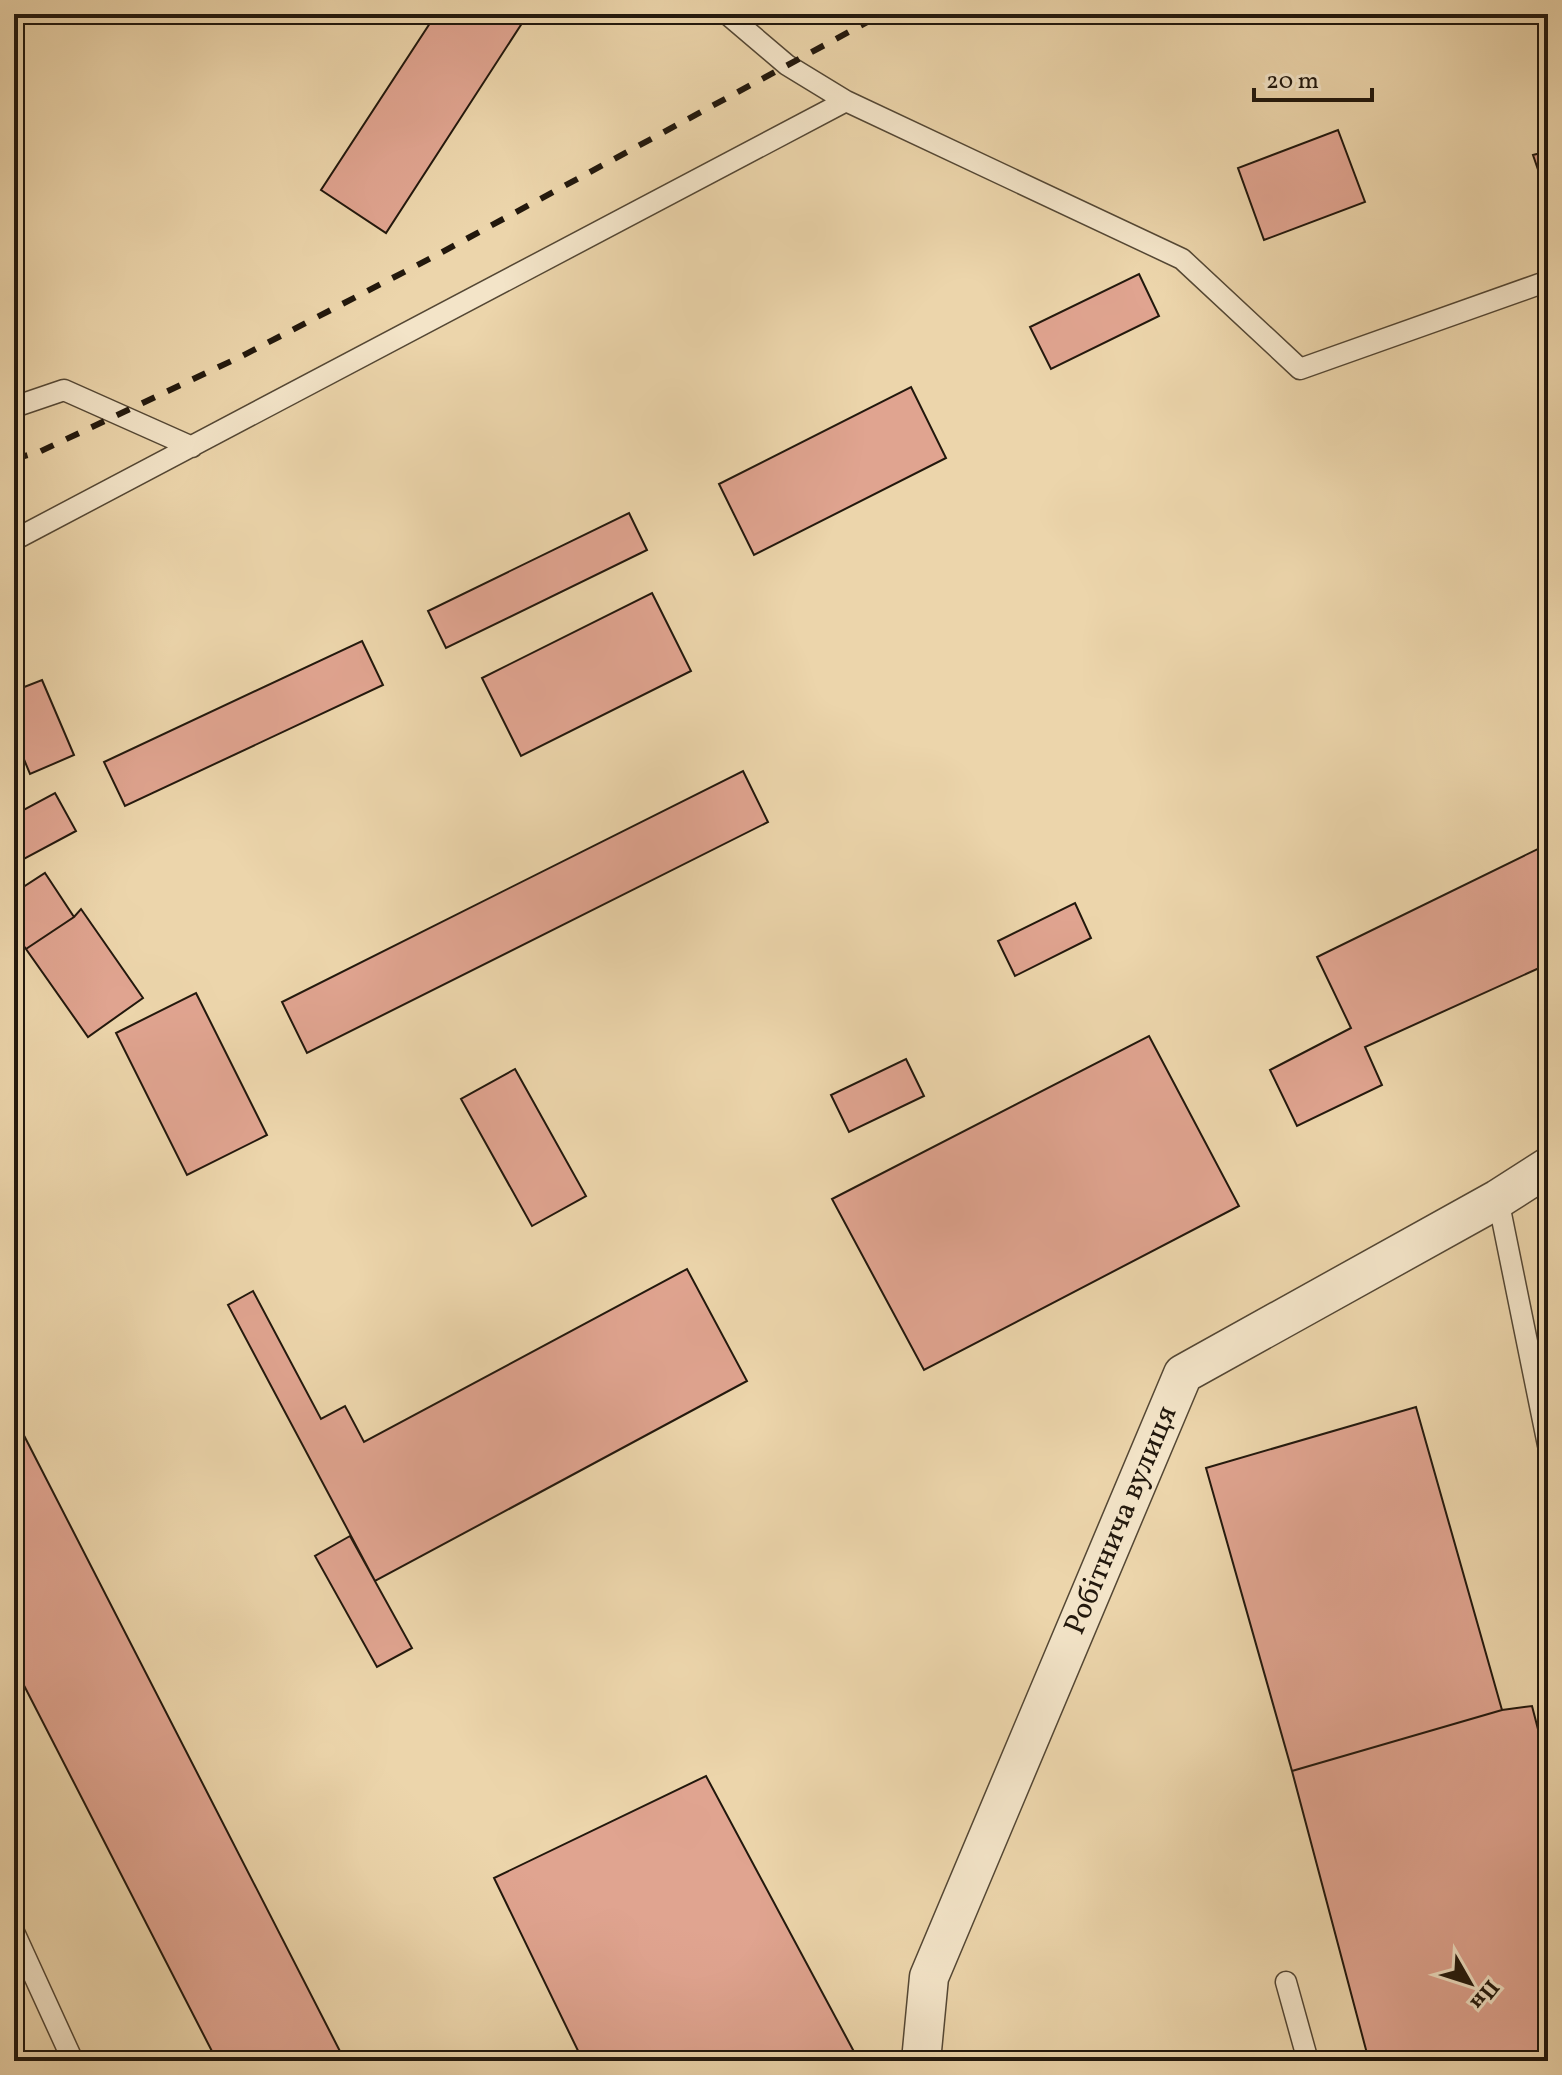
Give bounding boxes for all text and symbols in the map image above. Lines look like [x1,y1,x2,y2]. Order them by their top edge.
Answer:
scale bar [1254,52,1372,102]
text: 20 m [1266,65,1319,99]
street label: Робітнича вулиця [1055,1399,1188,1641]
north arrow [1430,1943,1510,2023]
text: Пн [1462,1972,1505,2016]

